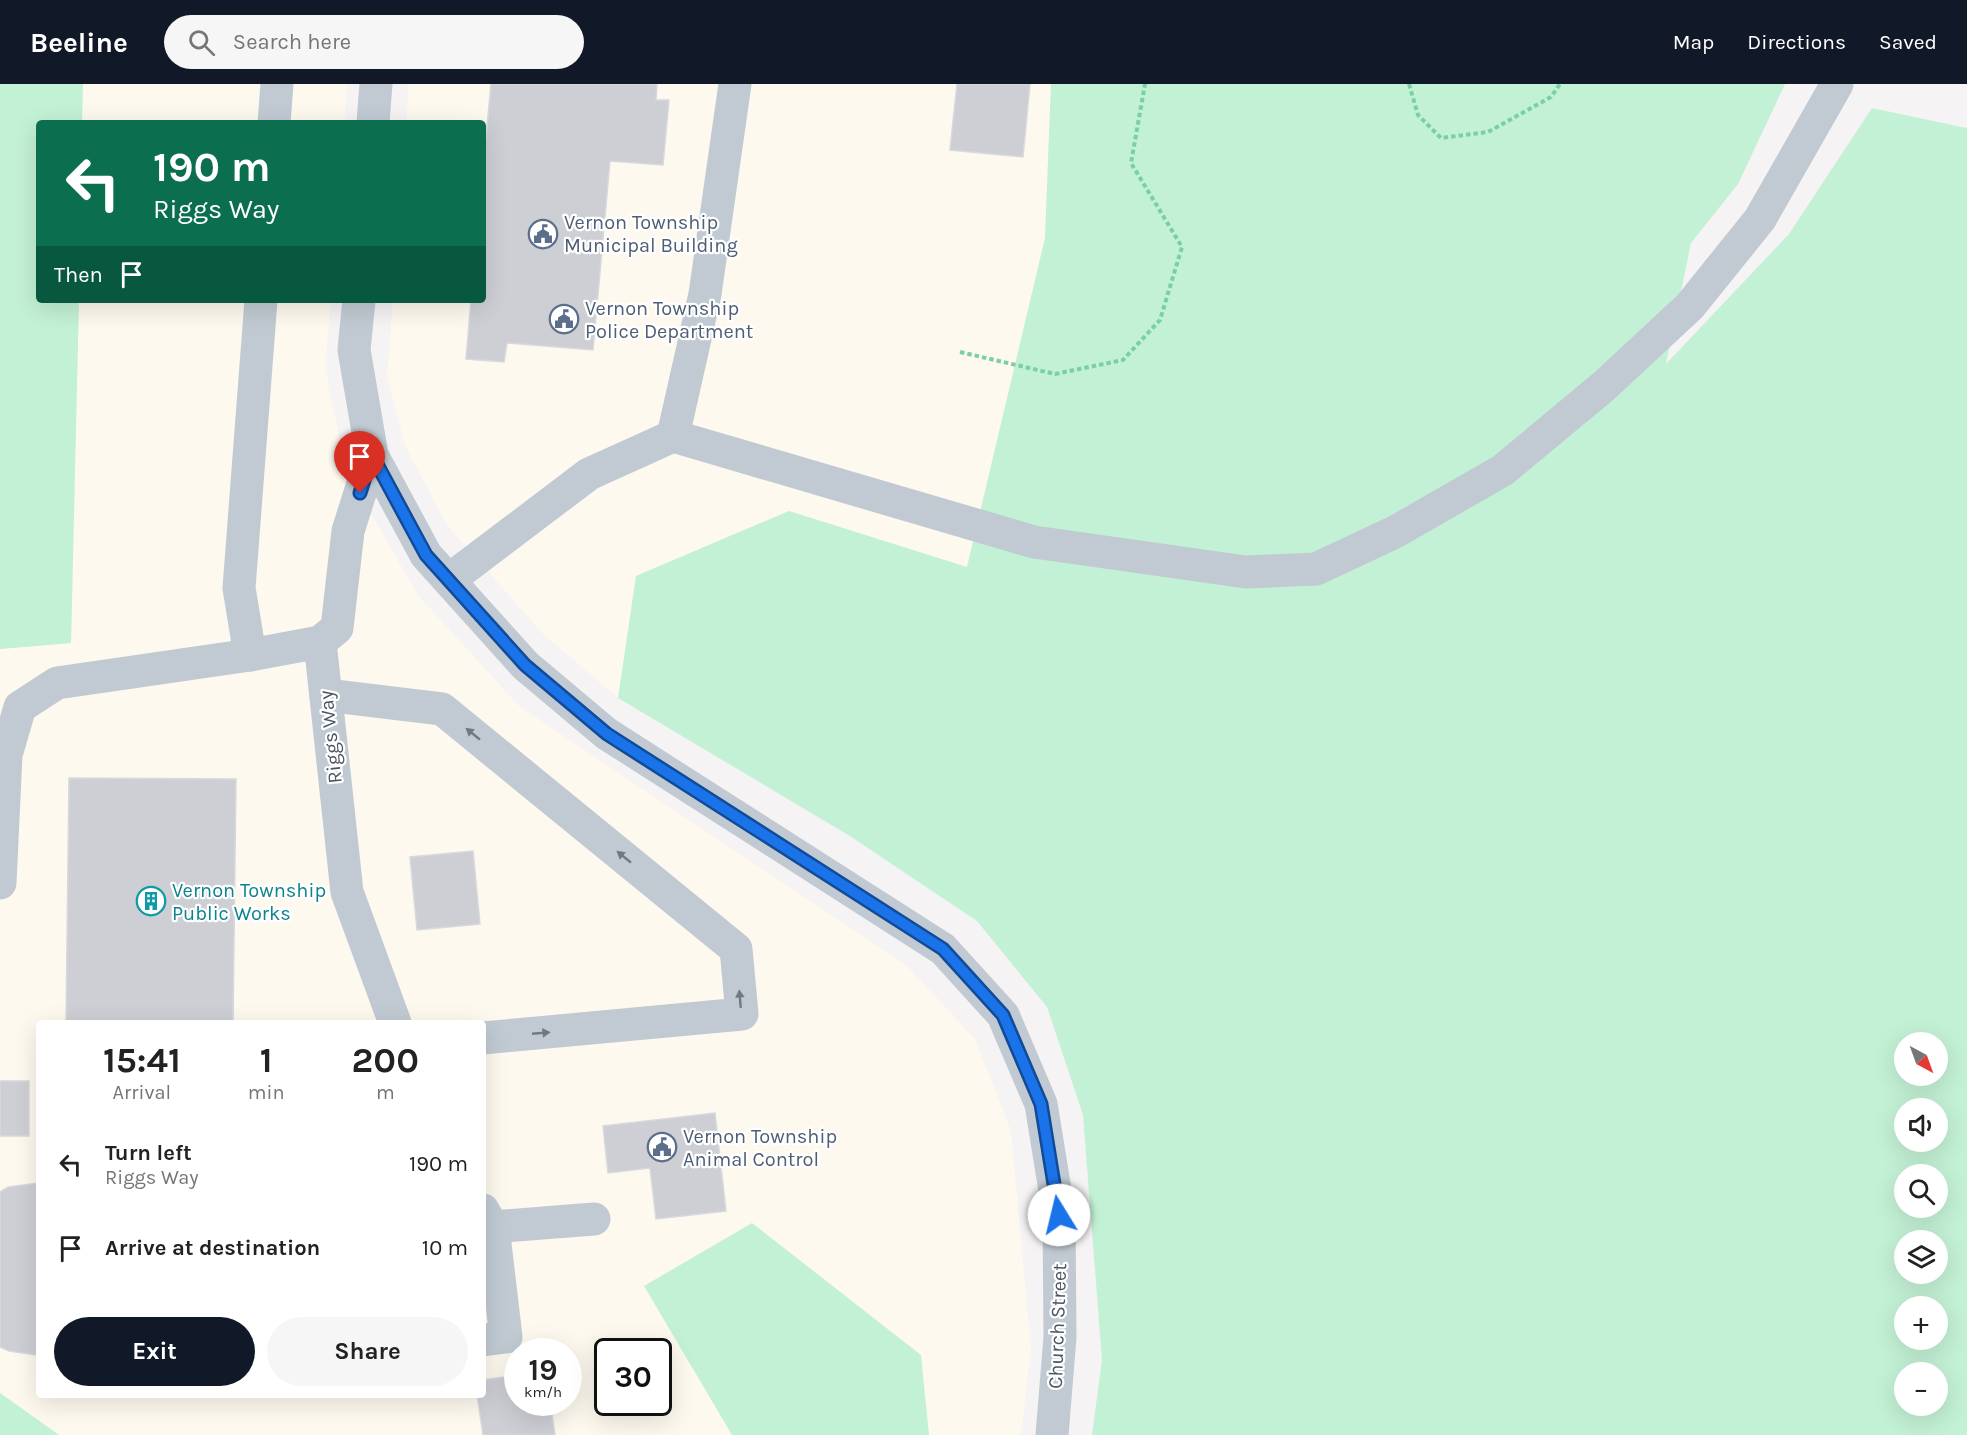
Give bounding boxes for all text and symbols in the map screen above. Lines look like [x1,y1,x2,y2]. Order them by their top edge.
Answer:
search box [164,15,584,69]
text: Beeline [30,26,128,59]
icon: search [185,26,218,59]
text: Search here [233,29,351,55]
text: Map [1673,30,1714,54]
text: Directions [1747,30,1846,54]
text: Saved [1879,30,1937,54]
text: 190 m [153,142,271,192]
icon: left [54,144,132,222]
text: Riggs Way [153,193,279,225]
place label: Vernon Township Municipal Building [564,211,738,257]
public building icon: Vernon Township Municipal Building [527,218,559,250]
icon: arrive [115,258,148,291]
text: Then [54,262,103,288]
place label: Vernon Township Police Department [585,297,754,343]
public building icon: Vernon Township Police Department [548,303,580,335]
pin [334,431,385,493]
icon: arrive [343,440,376,473]
street label: Riggs Way [314,689,347,785]
one-way arrow [466,728,481,741]
one-way arrow [616,851,632,864]
place label: Vernon Township Public Works [172,879,326,925]
building icon: Vernon Township Public Works [135,885,167,917]
one-way arrow [735,990,745,1009]
one-way arrow [532,1028,551,1038]
north arrow [1894,1032,1948,1086]
map controls [1894,1032,1948,1416]
text: 15:41 [103,1039,181,1081]
text: 1 [260,1039,273,1081]
text: 200 [352,1039,419,1081]
text: Arrival [113,1081,171,1104]
text: min [248,1081,285,1104]
text: m [376,1081,395,1104]
button: sound [1894,1098,1948,1152]
place label: Vernon Township Animal Control [683,1125,837,1171]
public building icon: Vernon Township Animal Control [646,1131,678,1163]
text: Turn left [105,1140,192,1166]
icon: left [54,1148,87,1181]
text: 190 m [409,1151,468,1177]
button: search [1894,1164,1948,1218]
text: Riggs Way [105,1166,199,1189]
position arrow [1027,1183,1091,1247]
button: layers [1894,1230,1948,1284]
icon: arrive [54,1232,87,1265]
text: Arrive at destination [105,1235,320,1261]
text: 10 m [422,1235,468,1261]
street label: Church Street [1044,1262,1071,1389]
button: + [1894,1296,1948,1350]
button: Exit [54,1317,255,1386]
button: Share [267,1317,468,1386]
speed limit sign: 30 [594,1338,672,1416]
text: 19 [528,1352,557,1388]
button: − [1894,1362,1948,1416]
text: km/h [524,1383,562,1401]

